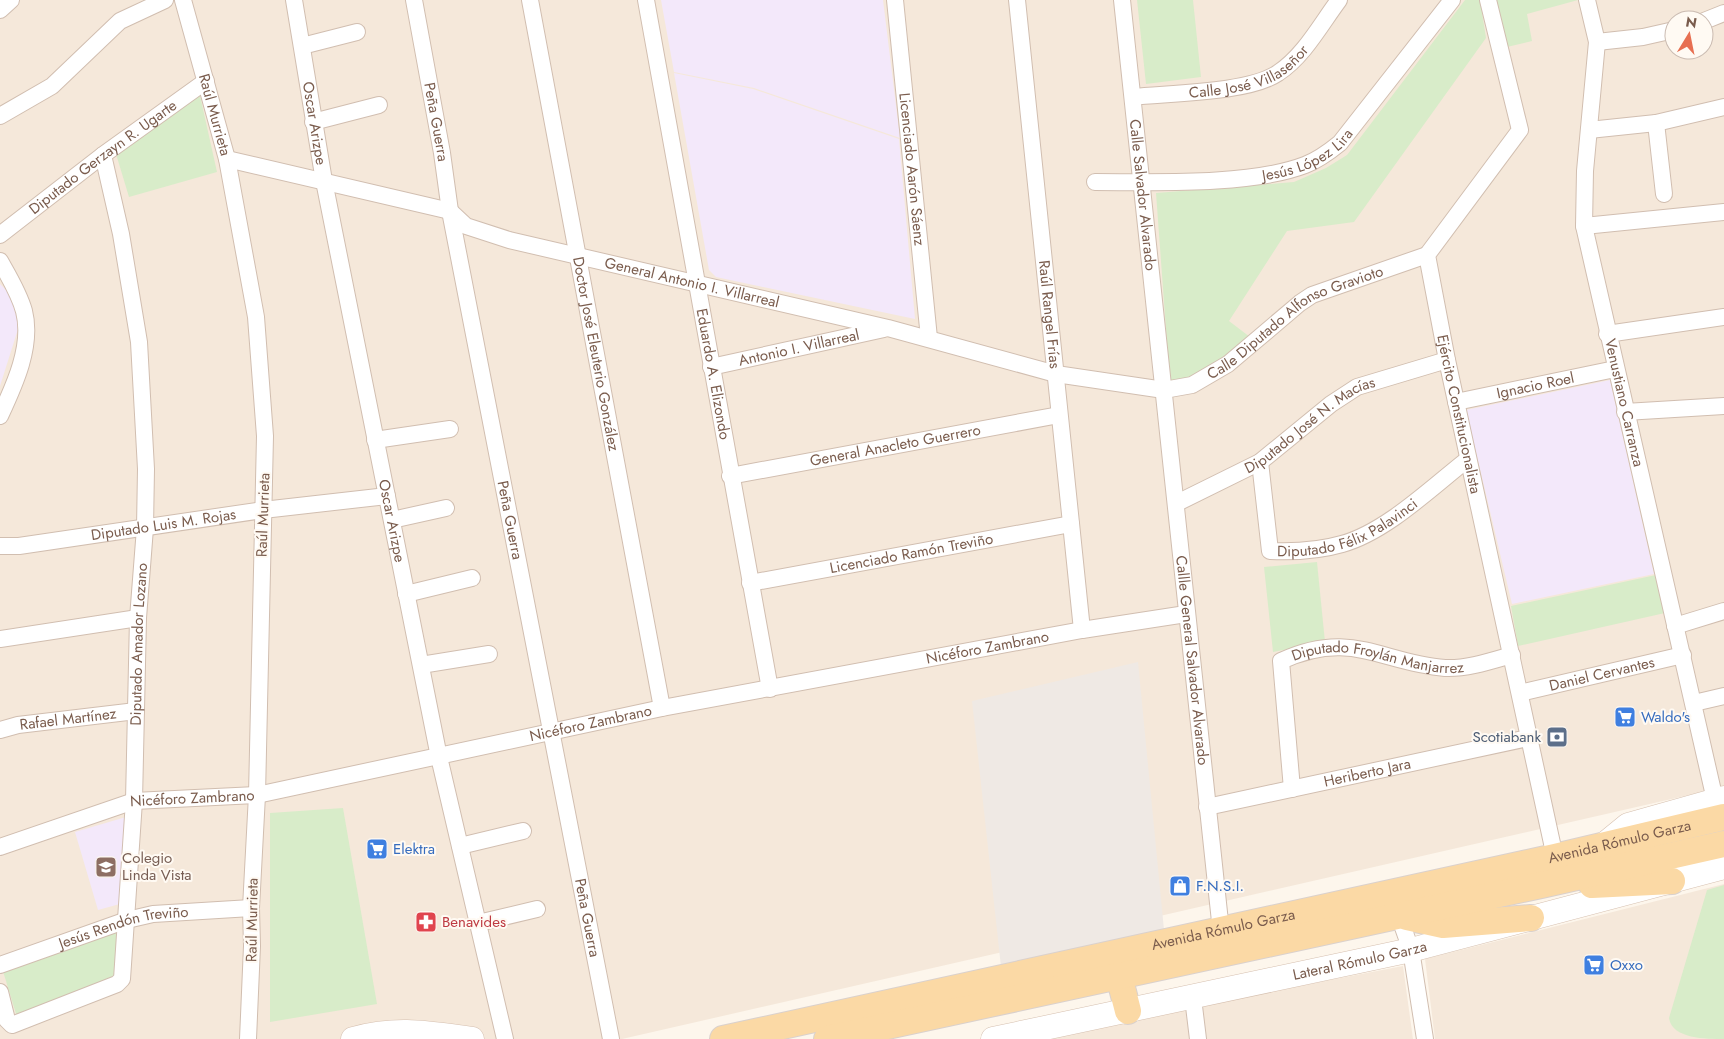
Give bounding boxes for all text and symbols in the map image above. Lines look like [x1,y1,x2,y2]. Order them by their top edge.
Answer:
north arrow [1664,10,1714,60]
text: N [1684,11,1698,33]
street label: Calle José Villaseñor [1188,40,1314,104]
street label: Raúl Murrieta [193,71,237,158]
street label: Oscar Arizpe [297,80,332,167]
street label: Peña Guerra [418,81,454,163]
street label: Licenciado Aarón Sáenz [893,92,931,247]
street label: Diputado Gerzayn R. Ugarte [24,94,182,220]
street label: Calle Salvador Alvarado [1124,118,1162,272]
street label: Jesús López Lira [1258,124,1358,187]
street label: General Antonio I. Villarreal [603,252,781,313]
street label: Doctor José Eleuterio González [567,255,625,453]
street label: Raúl Rangel Frías [1033,259,1066,370]
street label: Calle Diputado Alfonso Gravioto [1203,260,1386,385]
street label: Eduardo A. Elizondo [691,307,736,441]
street label: Antonio I. Villarreal [736,324,861,372]
street label: Ejército Constitucionalista [1431,333,1487,496]
street label: Venustiano Carranza [1599,337,1650,469]
street label: Ignacio Roel [1494,367,1576,404]
street label: Diputado José N. Macías [1241,371,1378,479]
street label: General Anacleto Guerrero [808,419,982,472]
street label: Raúl Murrieta [251,473,275,557]
street label: Oscar Arizpe [373,477,411,564]
street label: Peña Guerra [492,479,529,561]
street label: Diputado Félix Palavinci [1277,493,1422,562]
street label: Diputado Luis M. Rojas [89,503,237,546]
street label: Licenciado Ramón Treviño [828,528,995,579]
street label: Callle General Salvador Alvarado [1170,554,1214,766]
street label: Diputado Amador Lozano [125,562,153,726]
street label: Nicéforo Zambrano [924,625,1051,670]
street label: Diputado Froylán Manjarrez [1288,636,1465,679]
street label: Daniel Cervantes [1547,651,1657,697]
street label: Nicéforo Zambrano [527,699,654,747]
street label: Rafael Martínez [18,702,118,736]
supermarket icon: Waldo's [1613,705,1637,729]
place label: Waldo's [1641,706,1690,728]
bank icon: Scotiabank [1545,725,1569,749]
place label: Scotiabank [1472,726,1541,748]
street label: Heriberto Jara [1322,752,1413,793]
street label: Nicéforo Zambrano [129,784,255,812]
street label: Avenida Rómulo Garza [1546,814,1693,869]
supermarket icon: Elektra [365,837,389,861]
place label: Elektra [393,838,435,860]
place label: Colegio Linda Vista [122,847,191,886]
school or university icon: Colegio Linda Vista [94,855,118,879]
shop icon: F.N.S.I. [1168,874,1192,898]
place label: F.N.S.I. [1196,875,1244,897]
street label: Peña Guerra [569,876,606,959]
street label: Raúl Murrieta [240,878,264,962]
street label: Jesús Rendón Treviño [54,901,189,955]
street label: Avenida Rómulo Garza [1149,903,1297,956]
pharmacy icon: Benavides [414,910,438,934]
place label: Benavides [442,911,506,933]
street label: Lateral Rómulo Garza [1291,935,1429,986]
supermarket icon: Oxxo [1582,953,1606,977]
place label: Oxxo [1610,954,1643,976]

